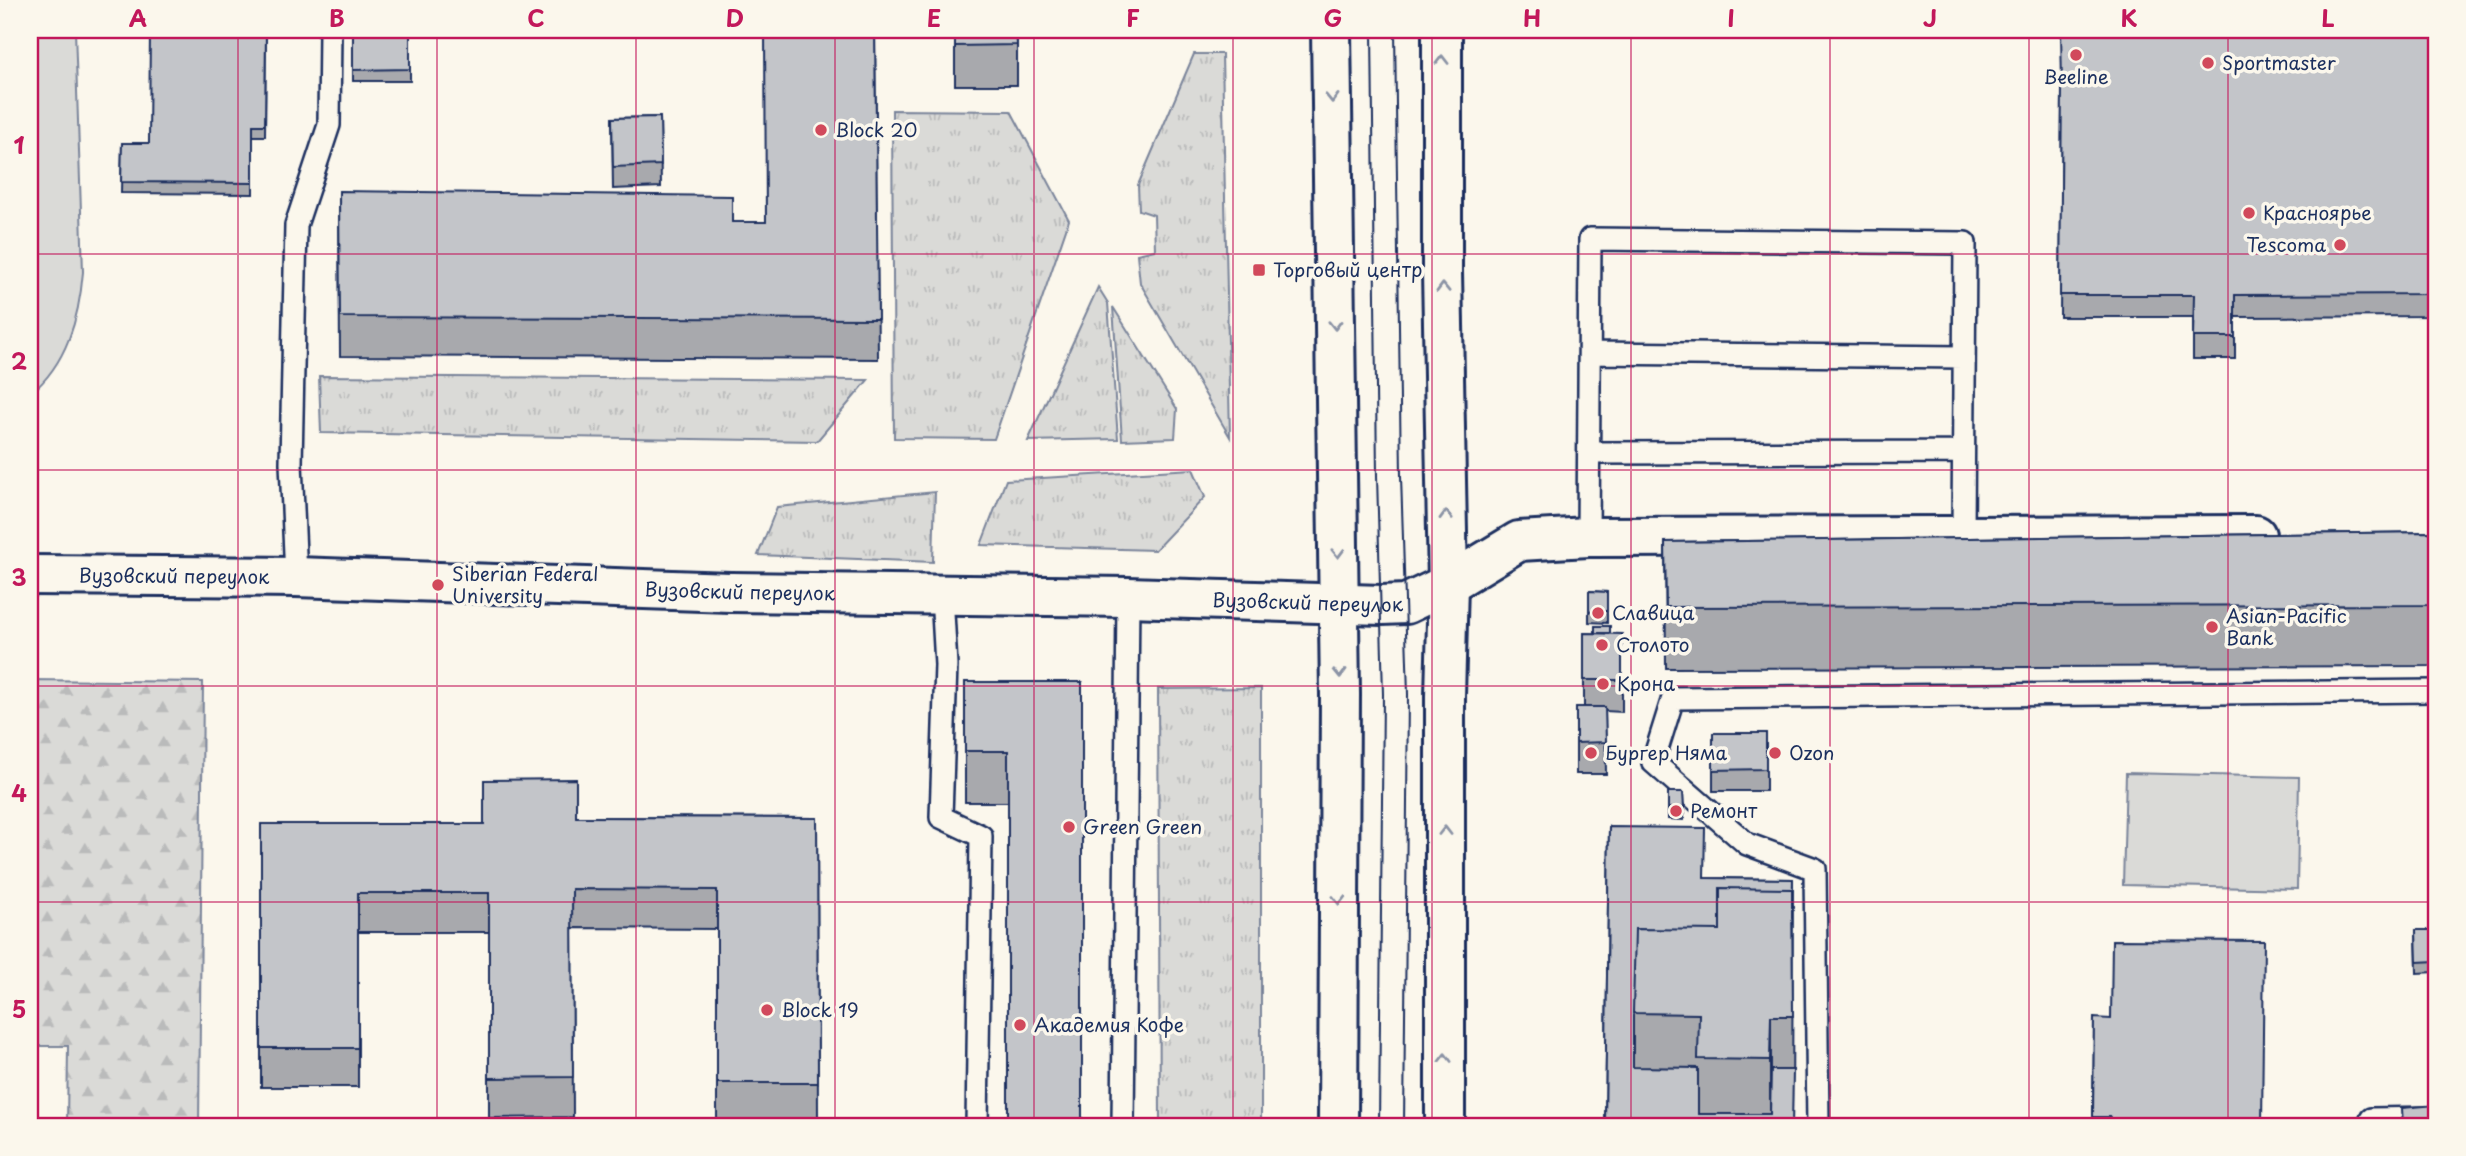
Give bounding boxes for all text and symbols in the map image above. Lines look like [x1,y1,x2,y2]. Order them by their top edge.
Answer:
text: A [129,0,147,35]
text: B [329,0,345,35]
text: C [527,0,545,35]
text: D [726,0,744,35]
text: E [927,0,941,35]
text: F [1126,0,1140,35]
text: G [1324,0,1342,35]
text: H [1523,0,1541,35]
text: I [1727,0,1735,35]
text: J [1923,0,1937,35]
text: K [2121,0,2138,35]
text: L [2321,0,2335,35]
marker: Beeline [2068,47,2084,63]
place label: Sportmaster [2222,48,2336,76]
one-way arrow [1434,55,1450,65]
marker: Sportmaster [2200,55,2216,71]
place label: Beeline [2043,62,2109,90]
one-way arrow [1324,93,1339,104]
place label: Block 20 [835,115,917,143]
marker: Block 20 [813,122,829,138]
text: 1 [14,127,25,162]
place label: Красноярье [2263,198,2372,226]
marker: Красноярье [2241,205,2257,221]
place label: Tescoma [2246,230,2326,258]
marker: Tescoma [2332,237,2348,253]
place label: Торговый центр [1273,255,1422,283]
marker: Торговый центр [1251,262,1267,278]
one-way arrow [1435,282,1451,293]
one-way arrow [1327,321,1343,331]
text: 2 [11,343,27,378]
one-way arrow [1439,510,1454,521]
one-way arrow [1330,548,1346,559]
text: 3 [11,559,27,594]
place label: Siberian Federal University [452,559,599,609]
street label: Вузовский переулок [79,560,270,590]
street label: Вузовский переулок [644,574,836,606]
marker: Siberian Federal University [430,577,446,593]
street label: Вузовский переулок [1212,585,1404,618]
place label: Славица [1612,598,1694,626]
place label: Asian-Pacific Bank [2226,601,2347,651]
marker: Славица [1590,605,1606,621]
marker: Asian-Pacific Bank [2204,619,2220,635]
place label: Столото [1616,630,1690,658]
marker: Столото [1594,637,1610,653]
one-way arrow [1332,668,1347,679]
place label: Крона [1617,669,1675,697]
marker: Крона [1595,676,1611,692]
place label: Бургер Няма [1605,738,1728,766]
place label: Ozon [1789,738,1834,766]
marker: Бургер Няма [1583,745,1599,761]
marker: Ozon [1767,745,1783,761]
text: 4 [11,775,27,810]
place label: Ремонт [1690,796,1758,824]
marker: Ремонт [1668,803,1684,819]
place label: Green Green [1083,812,1202,840]
marker: Green Green [1061,819,1077,835]
one-way arrow [1437,825,1453,835]
one-way arrow [1331,896,1347,906]
text: 5 [12,991,26,1026]
place label: Block 19 [781,995,859,1023]
marker: Block 19 [759,1002,775,1018]
place label: Академия Кофе [1034,1010,1184,1038]
marker: Академия Кофе [1012,1017,1028,1033]
one-way arrow [1437,1052,1453,1063]

